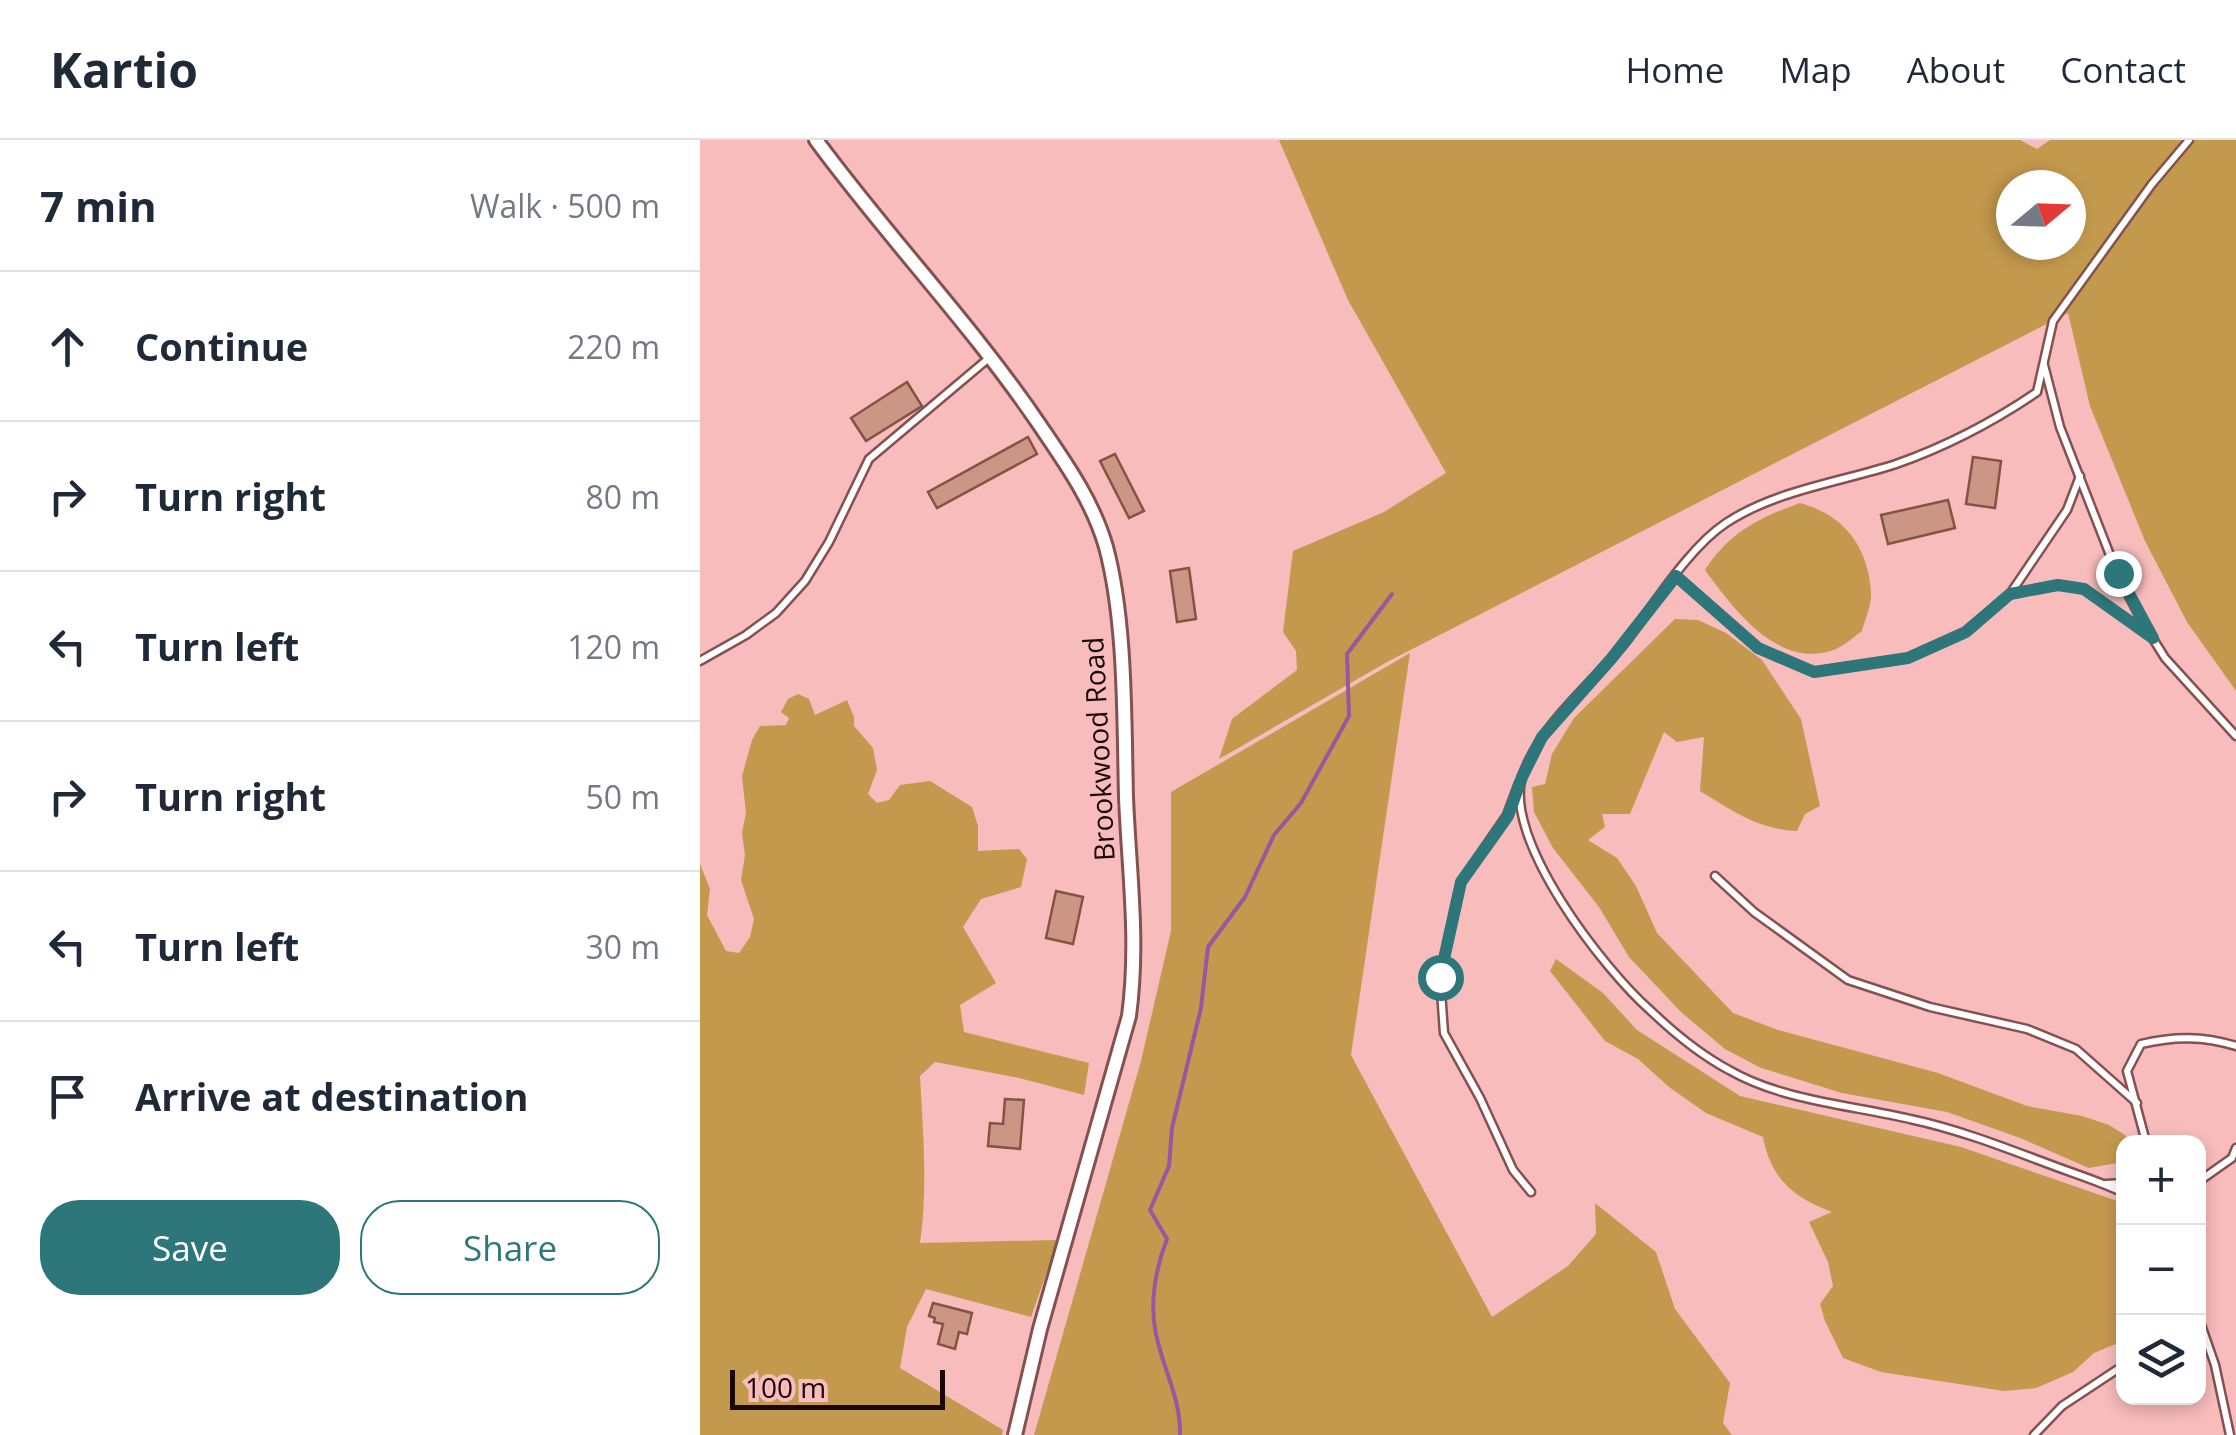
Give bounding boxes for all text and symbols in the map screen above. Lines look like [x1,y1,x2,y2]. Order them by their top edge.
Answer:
text: Kartio [50,37,198,102]
text: Home [1625,46,1724,93]
text: Map [1779,46,1852,93]
text: About [1907,46,2005,93]
text: Contact [2060,46,2186,93]
north arrow [1996,170,2086,260]
text: 7 min [40,177,157,234]
text: Walk · 500 m [470,184,660,227]
icon: ahead [40,319,95,374]
text: Continue [135,320,308,372]
text: 220 m [567,325,660,368]
icon: right [40,469,95,524]
text: Turn right [135,470,326,522]
text: 80 m [585,475,660,518]
route end [2096,551,2142,597]
icon: left [40,619,95,674]
text: Turn left [135,620,299,672]
text: 120 m [567,625,660,668]
street label: Brookwood Road [1073,636,1123,862]
icon: right [40,769,95,824]
text: Turn right [135,770,326,822]
text: 50 m [585,775,660,818]
icon: left [40,919,95,974]
text: Turn left [135,920,299,972]
text: 30 m [585,925,660,968]
route start [1418,955,1464,1001]
icon: arrive [40,1069,95,1124]
text: Arrive at destination [135,1070,529,1122]
map controls [2116,1135,2206,1405]
button: + [2116,1135,2206,1225]
button: Save [40,1200,340,1295]
button: Share [360,1200,660,1295]
button: − [2116,1225,2206,1315]
button: layers [2116,1315,2206,1405]
scale bar [730,1365,945,1410]
text: 100 m [745,1368,826,1406]

